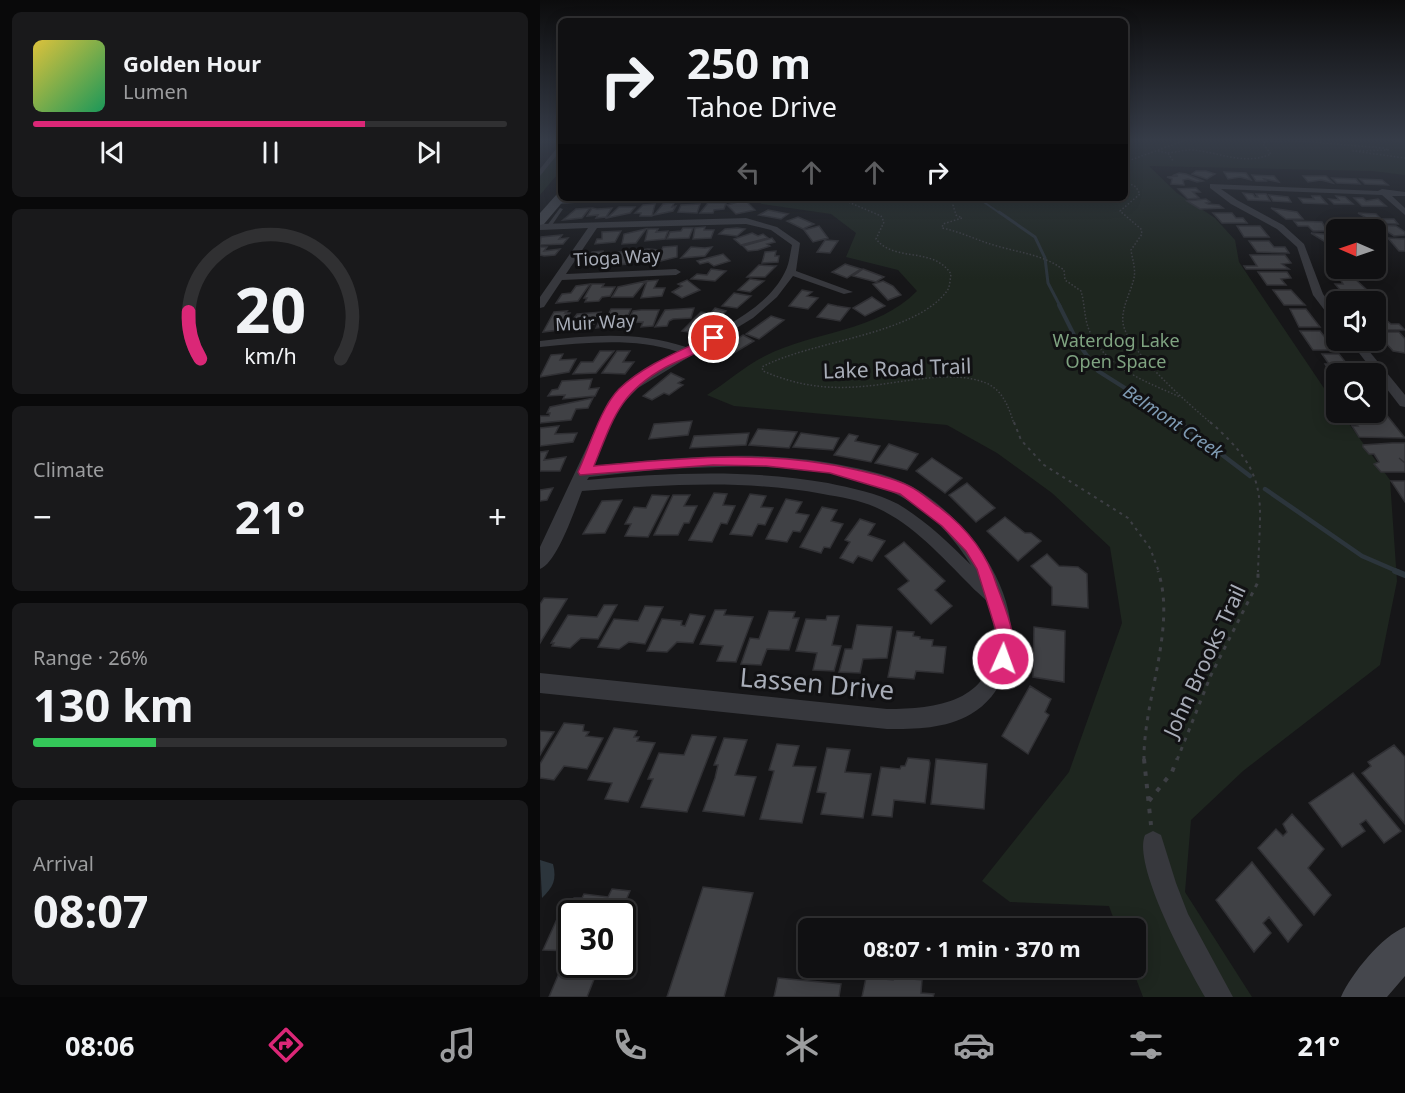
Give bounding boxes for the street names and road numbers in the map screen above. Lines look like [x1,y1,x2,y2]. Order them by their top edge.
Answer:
street label: Tioga Way [573,243,662,271]
street label: Muir Way [554,308,636,336]
street label: Lake Road Trail [822,351,972,385]
street label: John Brooks Trail [1156,580,1252,743]
street label: Lassen Drive [738,658,896,708]

